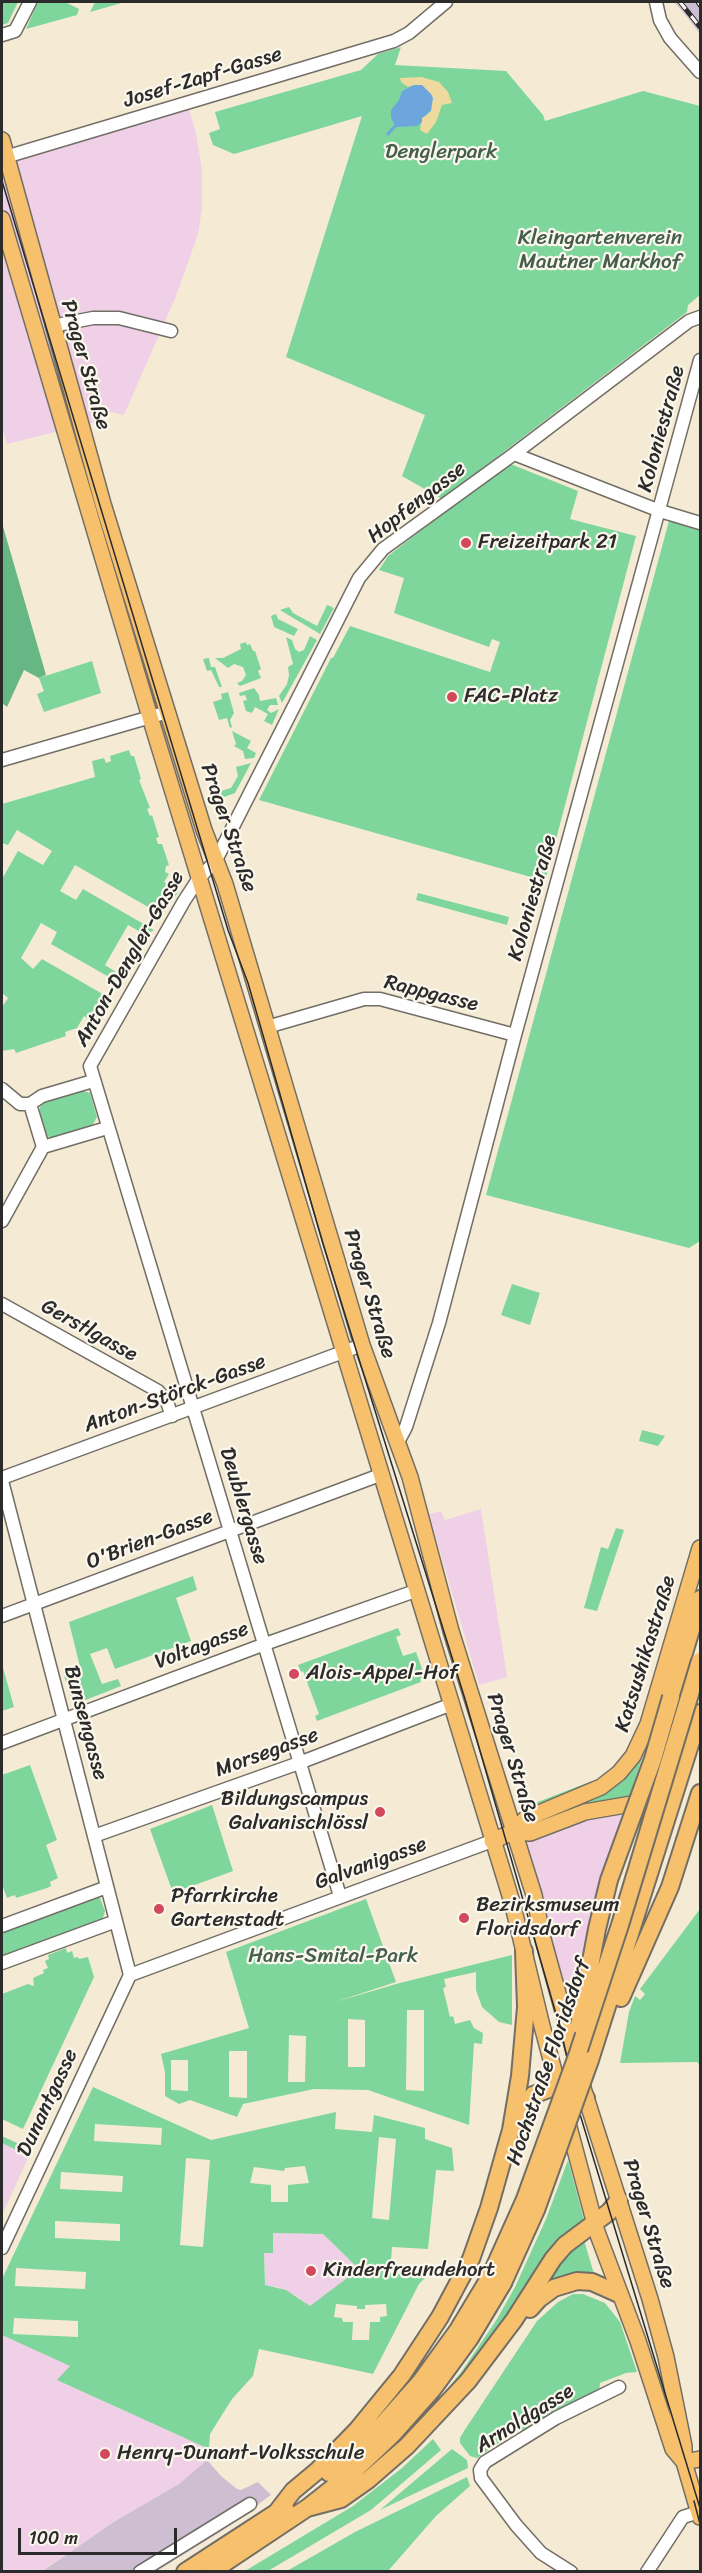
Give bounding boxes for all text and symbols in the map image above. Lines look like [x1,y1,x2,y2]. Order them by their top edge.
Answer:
street label: Josef-Zapf-Gasse [121,42,285,114]
park label: Denglerpark [385,140,497,166]
park label: Kleingartenverein Mautner Markhof [518,226,682,276]
street label: Prager Straße [54,297,116,433]
street label: Koloniestraße [633,363,691,495]
street label: Hopfengasse [363,457,471,549]
place label: Freizeitpark 21 [478,530,617,556]
marker: Freizeitpark 21 [459,536,473,550]
place label: FAC-Platz [464,684,558,710]
marker: FAC-Platz [445,690,459,704]
street label: Prager Straße [194,760,262,896]
street label: Koloniestraße [503,832,563,964]
street label: Anton-Dengler-Gasse [69,867,191,1051]
street label: Rappgasse [381,970,481,1018]
street label: Prager Straße [337,1226,401,1362]
street label: Gerstlgasse [36,1294,142,1368]
street label: Anton-Störck-Gasse [81,1349,269,1439]
street label: Deublergasse [213,1444,273,1568]
street label: O'Brien-Gasse [83,1504,217,1576]
street label: Katsushikastraße [610,1573,682,1735]
street label: Voltagasse [152,1617,252,1675]
place label: Alois-Appel-Hof [306,1661,458,1687]
street label: Bunsengasse [58,1663,112,1783]
marker: Alois-Appel-Hof [287,1667,301,1681]
street label: Prager Straße [480,1690,544,1826]
street label: Morsegasse [212,1723,322,1783]
place label: Bildungscampus Galvanischlössl [221,1787,368,1837]
marker: Bildungscampus Galvanischlössl [373,1805,387,1819]
street label: Galvanigasse [312,1832,430,1896]
place label: Pfarrkirche Gartenstadt [171,1884,284,1934]
place label: Bezirksmuseum Floridsdorf [476,1893,619,1943]
marker: Pfarrkirche Gartenstadt [152,1902,166,1916]
marker: Bezirksmuseum Floridsdorf [457,1911,471,1925]
park label: Hans-Smital-Park [248,1944,418,1970]
street label: Hochstraße Floridsdorf [502,1955,596,2169]
street label: Dunantgasse [12,2045,84,2161]
street label: Prager Straße [616,2156,680,2292]
place label: Kinderfreundehort [323,2258,495,2284]
marker: Kinderfreundehort [304,2264,318,2278]
street label: Arnoldgasse [471,2379,579,2459]
place label: Henry-Dunant-Volksschule [117,2441,365,2467]
marker: Henry-Dunant-Volksschule [98,2447,112,2461]
scale bar [21,2516,180,2554]
text: 100 m [29,2522,78,2554]

